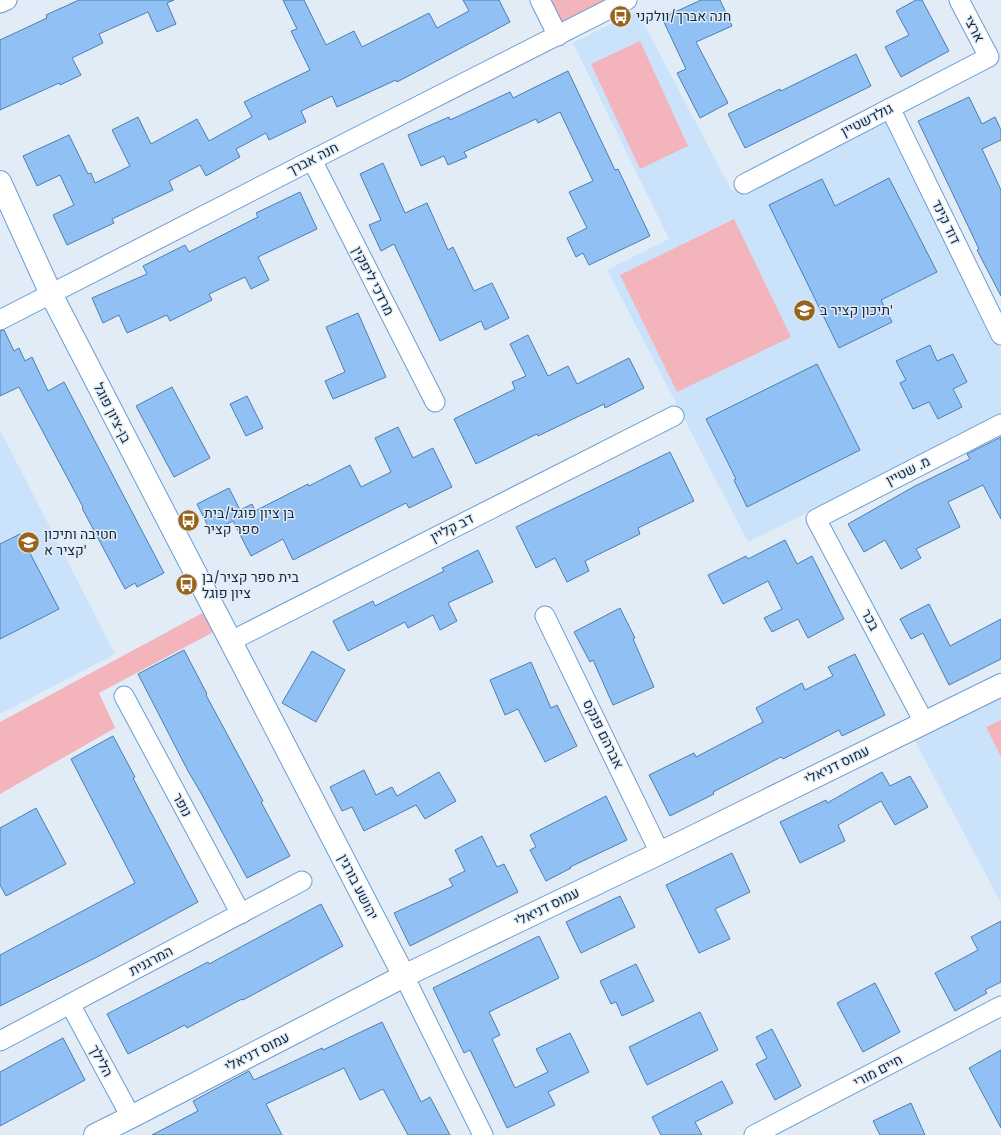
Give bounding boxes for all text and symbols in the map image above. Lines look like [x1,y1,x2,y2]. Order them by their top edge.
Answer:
bus stop icon: חנה אברך/וולקני [607,3,633,29]
place label: חנה אברך/וולקני [636,8,731,25]
street label: ארצי [960,13,988,45]
street label: גולדשטיין [838,100,896,140]
street label: חנה אברך [285,139,341,179]
street label: דוד קינד [928,197,964,247]
street label: מרדכי ליפקין [348,244,398,318]
school or university icon: תיכון קציר ב' [792,297,818,323]
place label: תיכון קציר ב' [820,302,893,319]
street label: בן-ציון פוגל [90,380,135,447]
street label: מ. שטיין [883,453,933,489]
place label: בן ציון פוגל/בית ספר קציר [204,505,295,538]
bus stop icon: בן ציון פוגל/בית ספר קציר [176,508,202,534]
street label: דב קליין [427,510,477,546]
place label: חטיבה ותיכון קציר א' [44,526,117,559]
school or university icon: חטיבה ותיכון קציר א' [16,529,42,555]
place label: בית ספר קציר/בן ציון פוגל [202,569,300,602]
bus stop icon: בית ספר קציר/בן ציון פוגל [174,572,200,598]
street label: בכר [857,606,883,634]
street label: אברהם פנקס [579,697,627,771]
street label: עמוס דניאלי [802,742,872,788]
street label: נופר [169,790,195,820]
street label: יהושע בורגין [334,851,382,923]
street label: עמוס דניאלי [512,884,582,930]
street label: המרגנית [126,942,176,980]
street label: עמוס דניאלי [222,1028,292,1076]
street label: הלילך [86,1042,116,1080]
street label: חיים מורי [851,1051,905,1091]

